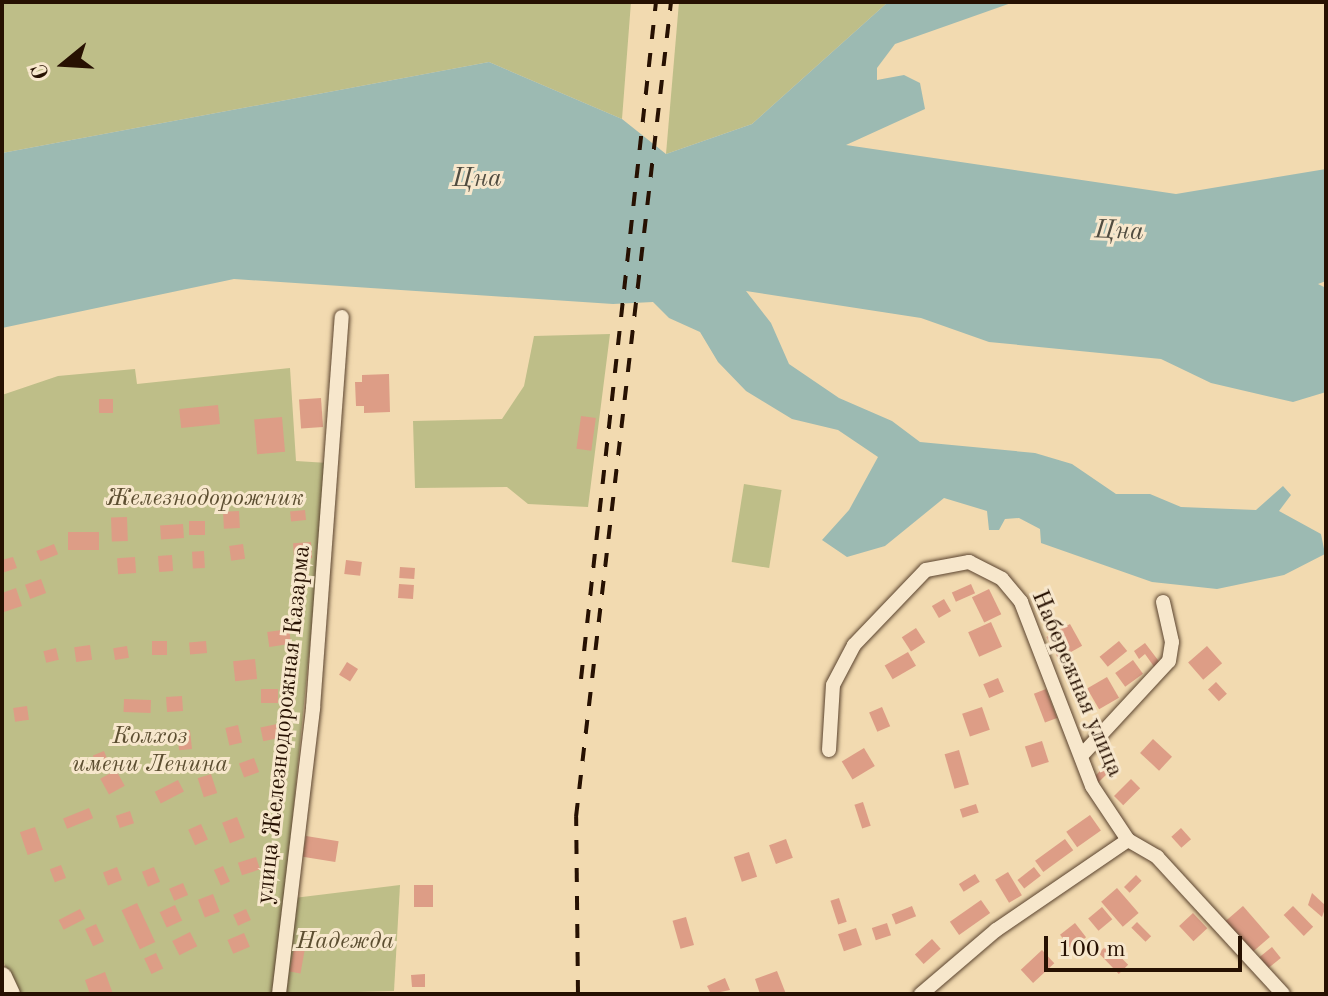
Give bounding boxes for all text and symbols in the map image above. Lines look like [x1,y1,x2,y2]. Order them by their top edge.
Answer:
north arrow [24,24,104,104]
text: С [28,61,54,82]
water label: Цна [452,164,502,196]
water label: Цна [1094,216,1144,248]
park label: Железнодорожник [106,486,304,514]
street label: улица Железнодорожная Казарма [252,544,318,906]
street label: Набережная улица [1024,586,1128,782]
park label: Колхоз имени Ленина [72,724,228,780]
scale bar [1048,920,1246,970]
park label: Надежда [296,929,394,957]
text: 100 m [1058,938,1126,962]

